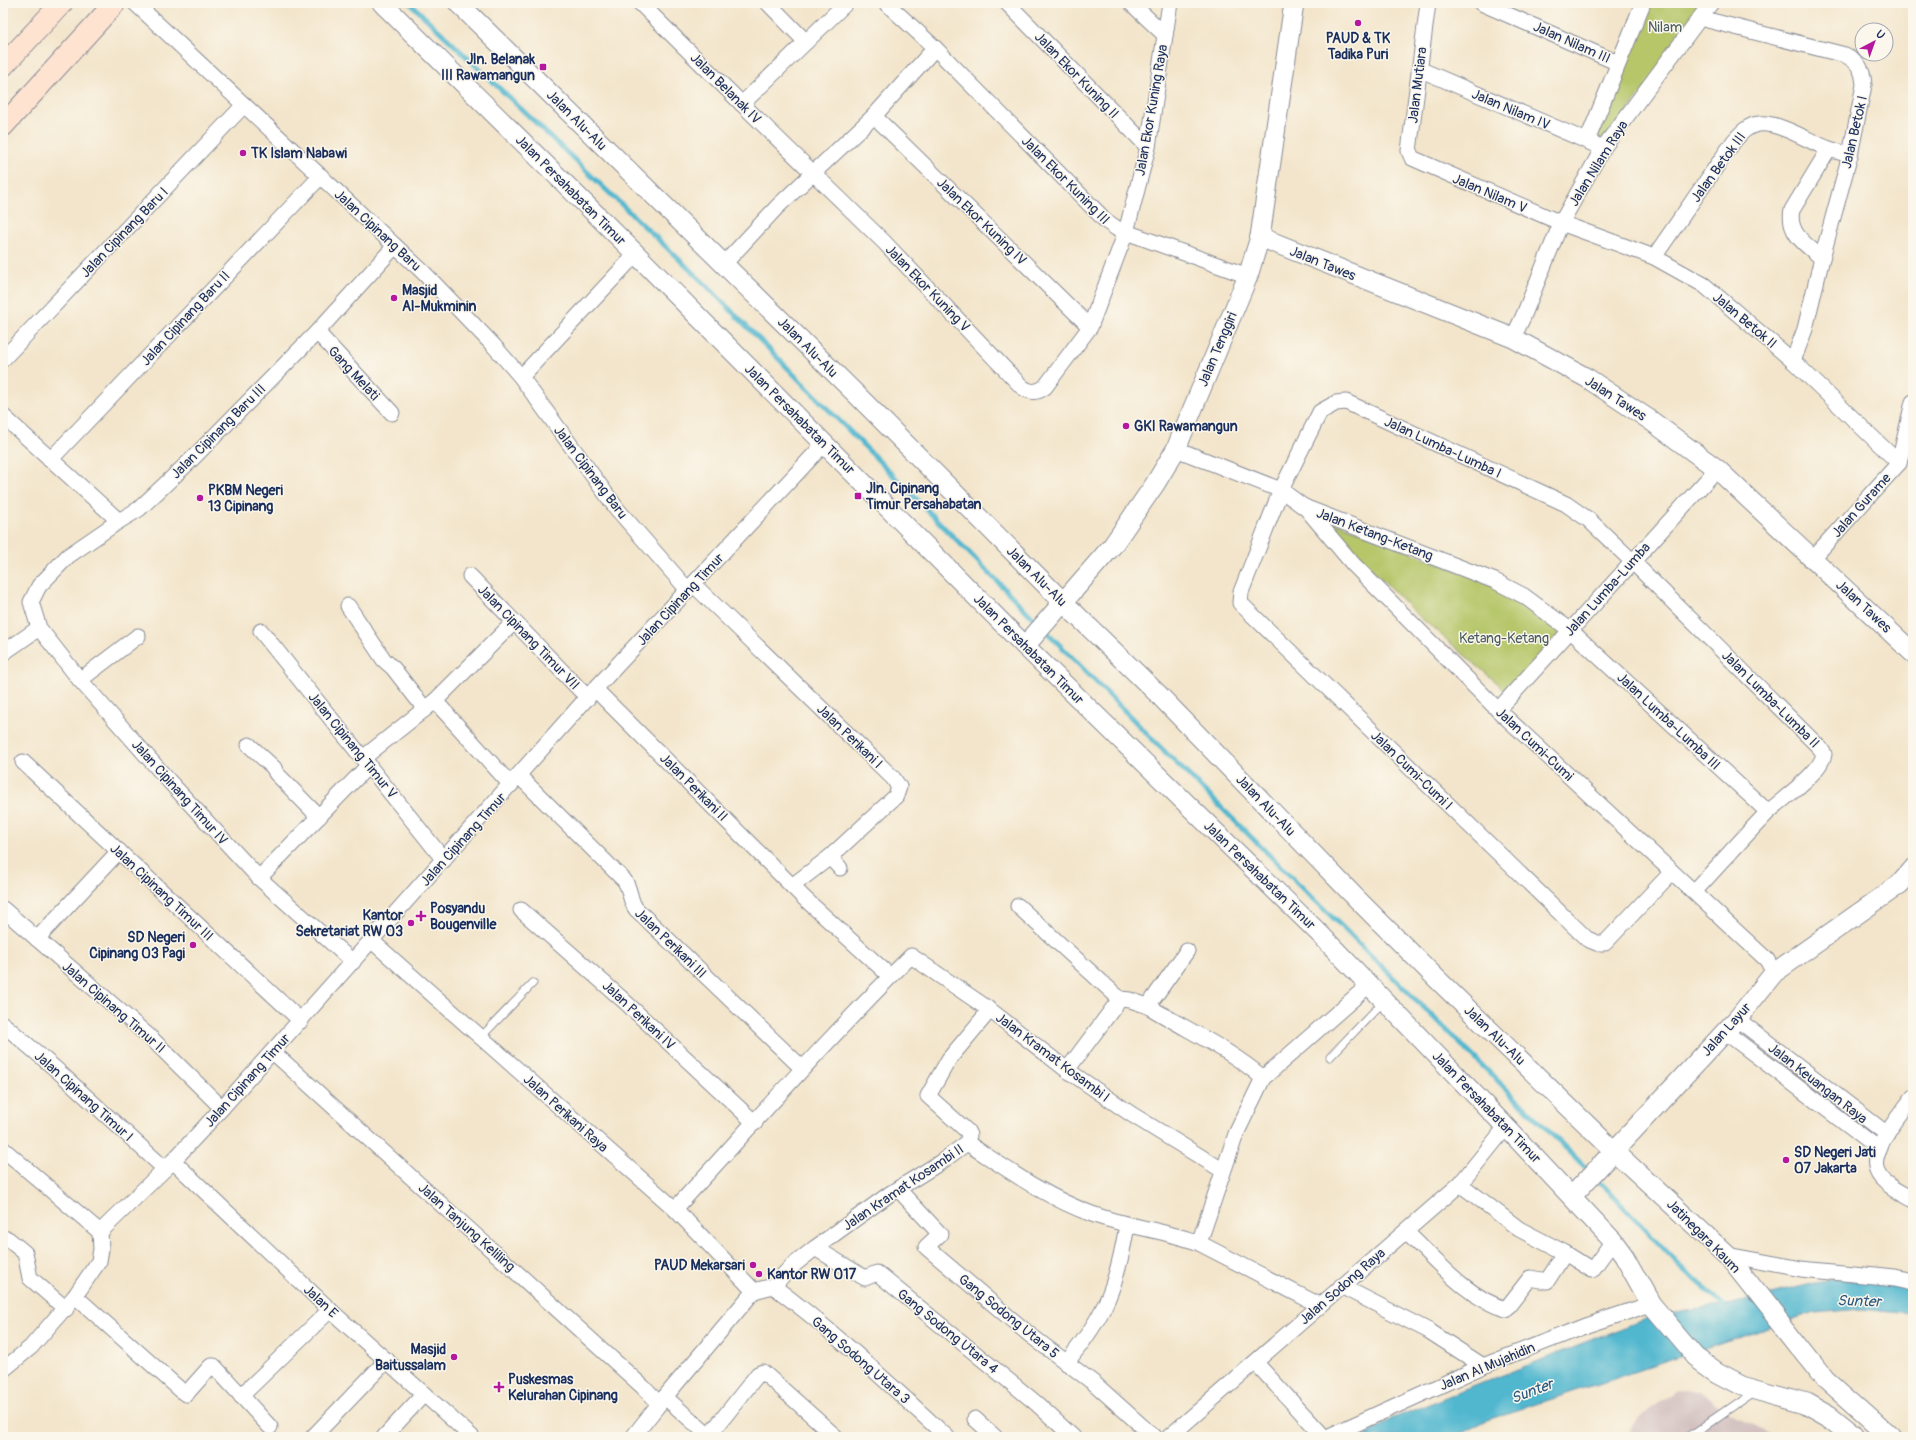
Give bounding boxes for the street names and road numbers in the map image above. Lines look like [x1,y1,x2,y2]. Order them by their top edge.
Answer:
street label: Jalan Nilam III [1531,18,1613,67]
street label: Jalan Ekor Kuning II [1031,28,1122,122]
street label: Jalan Ekor Kuning Raya [1132,43,1171,177]
street label: Jalan Mutiara [1404,46,1431,124]
street label: Jalan Belanak IV [687,49,765,127]
street label: Jalan Nilam IV [1469,85,1552,134]
street label: Jalan Alu-Alu [543,87,610,154]
street label: Jalan Betok I [1838,94,1871,170]
street label: Jalan Nilam Raya [1565,117,1632,209]
street label: Jalan Betok III [1687,129,1749,206]
street label: Jalan Persahabatan Timur [512,132,629,249]
street label: Jalan Ekor Kuning III [1018,133,1113,228]
street label: Jalan Nilam V [1450,170,1530,217]
street label: Jalan Ekor Kuning IV [933,174,1030,269]
street label: Jalan Cipinang Baru I [77,184,172,281]
street label: Jalan Cipinang Baru [331,186,424,275]
street label: Jalan Ekor Kuning V [882,241,973,335]
street label: Jalan Tawes [1287,243,1359,285]
street label: Jalan Cipinang Baru II [137,268,234,369]
street label: Jalan Betok II [1709,289,1780,352]
street label: Jalan Tenggiri [1194,309,1241,389]
street label: Jalan Alu-Alu [774,314,841,381]
street label: Gang Melati [324,343,383,404]
street label: Jalan Persahabatan Timur [741,361,858,478]
street label: Jalan Tawes [1582,372,1650,425]
street label: Jalan Cipinang Baru III [167,380,269,482]
street label: Jalan Lumba-Lumba I [1382,413,1504,482]
street label: Jalan Cipinang Baru [550,422,631,522]
street label: Jalan Gurame [1828,470,1895,541]
street label: Jalan Ketang-Ketang [1314,504,1436,565]
street label: Jalan Lumba-Lumba [1561,539,1654,640]
street label: Jalan Alu-Alu [1003,543,1070,610]
street label: Jalan Cipinang Timur [633,550,728,649]
street label: Jalan Tawes [1832,576,1895,637]
street label: Jalan Cipinang Timur VII [474,581,583,693]
street label: Jalan Persahabatan Timur [970,591,1087,708]
street label: Jalan Lumba-Lumba II [1718,647,1823,752]
street label: Jalan Lumba-Lumba III [1613,669,1724,774]
street label: Jalan Cipinang Timur V [305,689,401,802]
street label: Jalan Perikani I [813,701,886,772]
street label: Jalan Cumi-Cumi [1492,704,1577,785]
street label: Jalan Cumi-Cumi I [1367,727,1456,814]
street label: Jalan Cipinang Timur IV [128,736,231,848]
street label: Jalan Perikani II [656,750,731,825]
street label: Jalan Alu-Alu [1232,771,1299,839]
street label: Jalan Cipinang Timur [417,789,510,890]
street label: Jalan Persahabatan Timur [1200,817,1319,933]
street label: Jalan Cipinang Timur III [106,840,217,945]
street label: Jalan Perikani III [631,905,710,982]
street label: Jalan Cipinang Timur II [59,958,169,1057]
street label: Jalan Perikani IV [599,977,679,1053]
street label: Jalan Layur [1698,999,1755,1060]
street label: Jalan Alu-Alu [1461,1002,1529,1069]
street label: Jalan Kramat Kosambi I [992,1009,1113,1106]
street label: Jalan Cipinang Timur [201,1030,294,1131]
street label: Jalan Keuangan Raya [1765,1039,1871,1127]
street label: Jalan Cipinang Timur I [31,1048,137,1145]
street label: Jalan Persahabatan Timur [1429,1048,1545,1167]
street label: Jalan Perikani Raya [520,1071,612,1156]
street label: Jalan Kramat Kosambi II [840,1141,967,1234]
street label: Jalan Tanjung Keliling [415,1179,519,1275]
street label: Jatinegara Kaum [1663,1196,1744,1277]
street label: Jalan Sodong Raya [1296,1244,1389,1328]
street label: Gang Sodong Utara 5 [955,1271,1062,1362]
street label: Jalan E [300,1281,341,1322]
street label: Gang Sodong Utara 4 [894,1285,1002,1377]
street label: Gang Sodong Utara 3 [808,1313,913,1408]
street label: Jalan Al Mujahidin [1437,1339,1538,1394]

